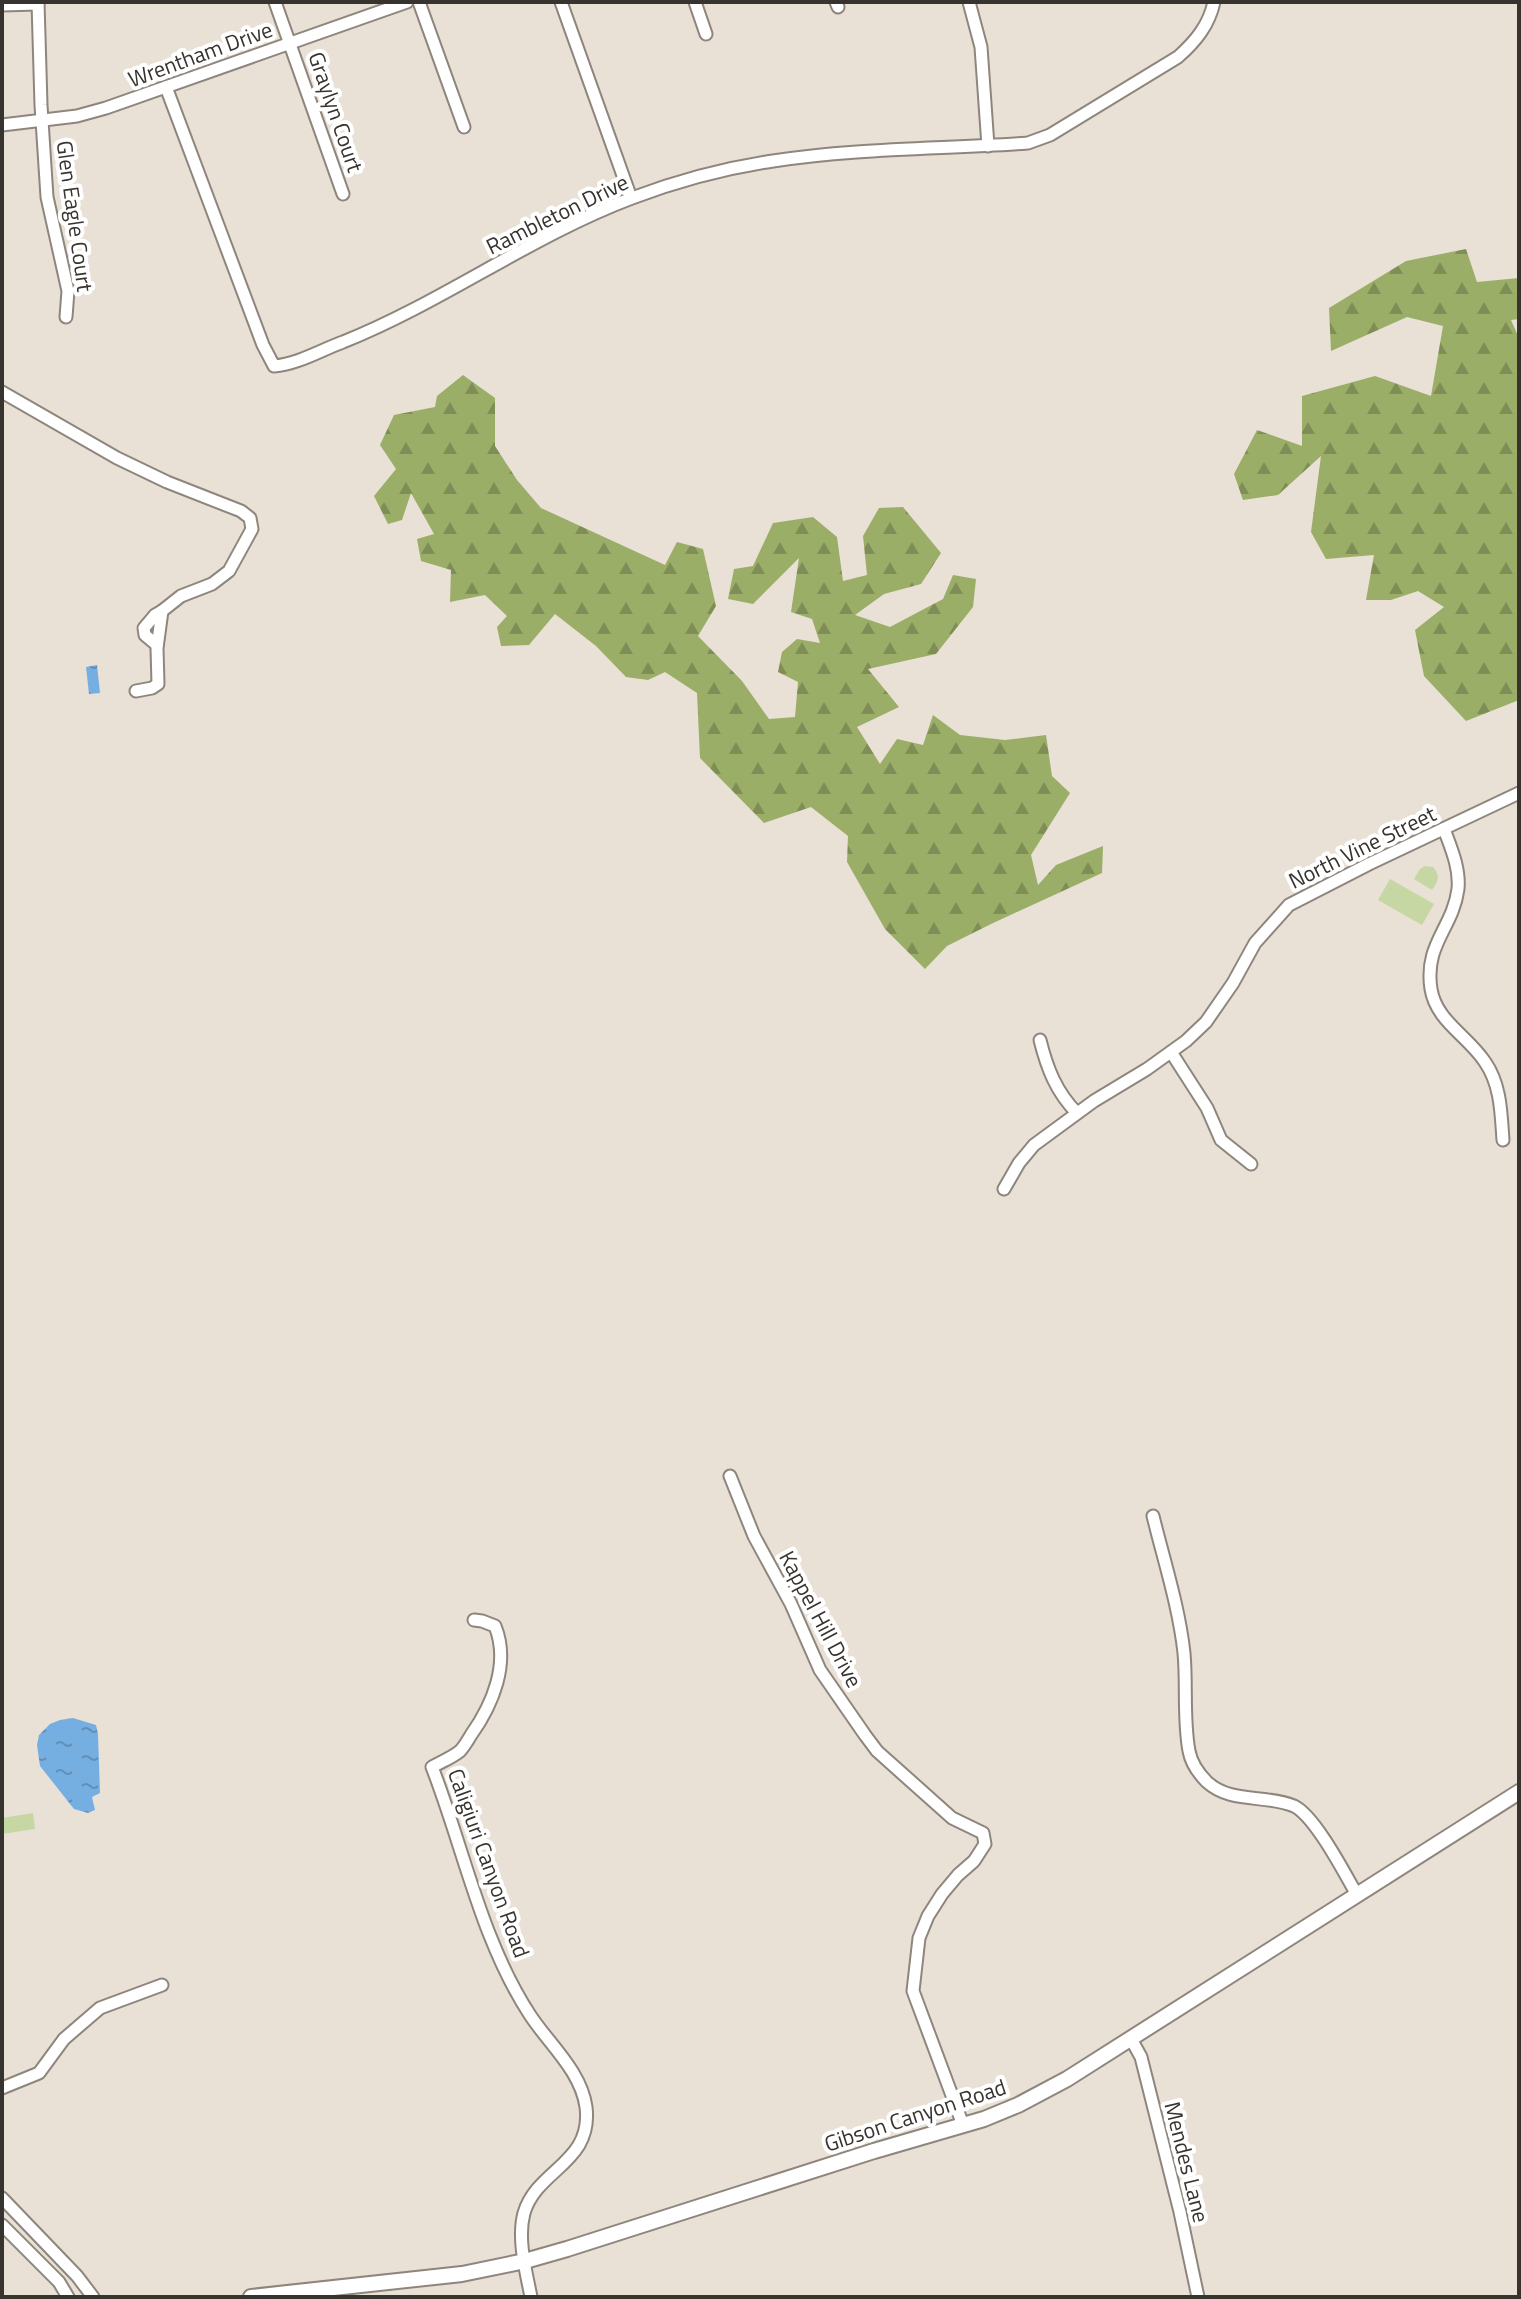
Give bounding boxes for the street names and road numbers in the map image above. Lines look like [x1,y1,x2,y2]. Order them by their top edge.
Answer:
street label: Wrentham Drive [123,12,277,96]
street label: Graylyn Court [300,47,373,177]
street label: Glen Eagle Court [48,138,102,294]
street label: Rambleton Drive [480,165,634,263]
street label: North Vine Street [1282,796,1442,897]
street label: Kappel Hill Drive [771,1545,871,1693]
street label: Caligiuri Canyon Road [439,1764,539,1962]
street label: Gibson Canyon Road [820,2070,1010,2160]
street label: Mendes Lane [1156,2098,1218,2226]

